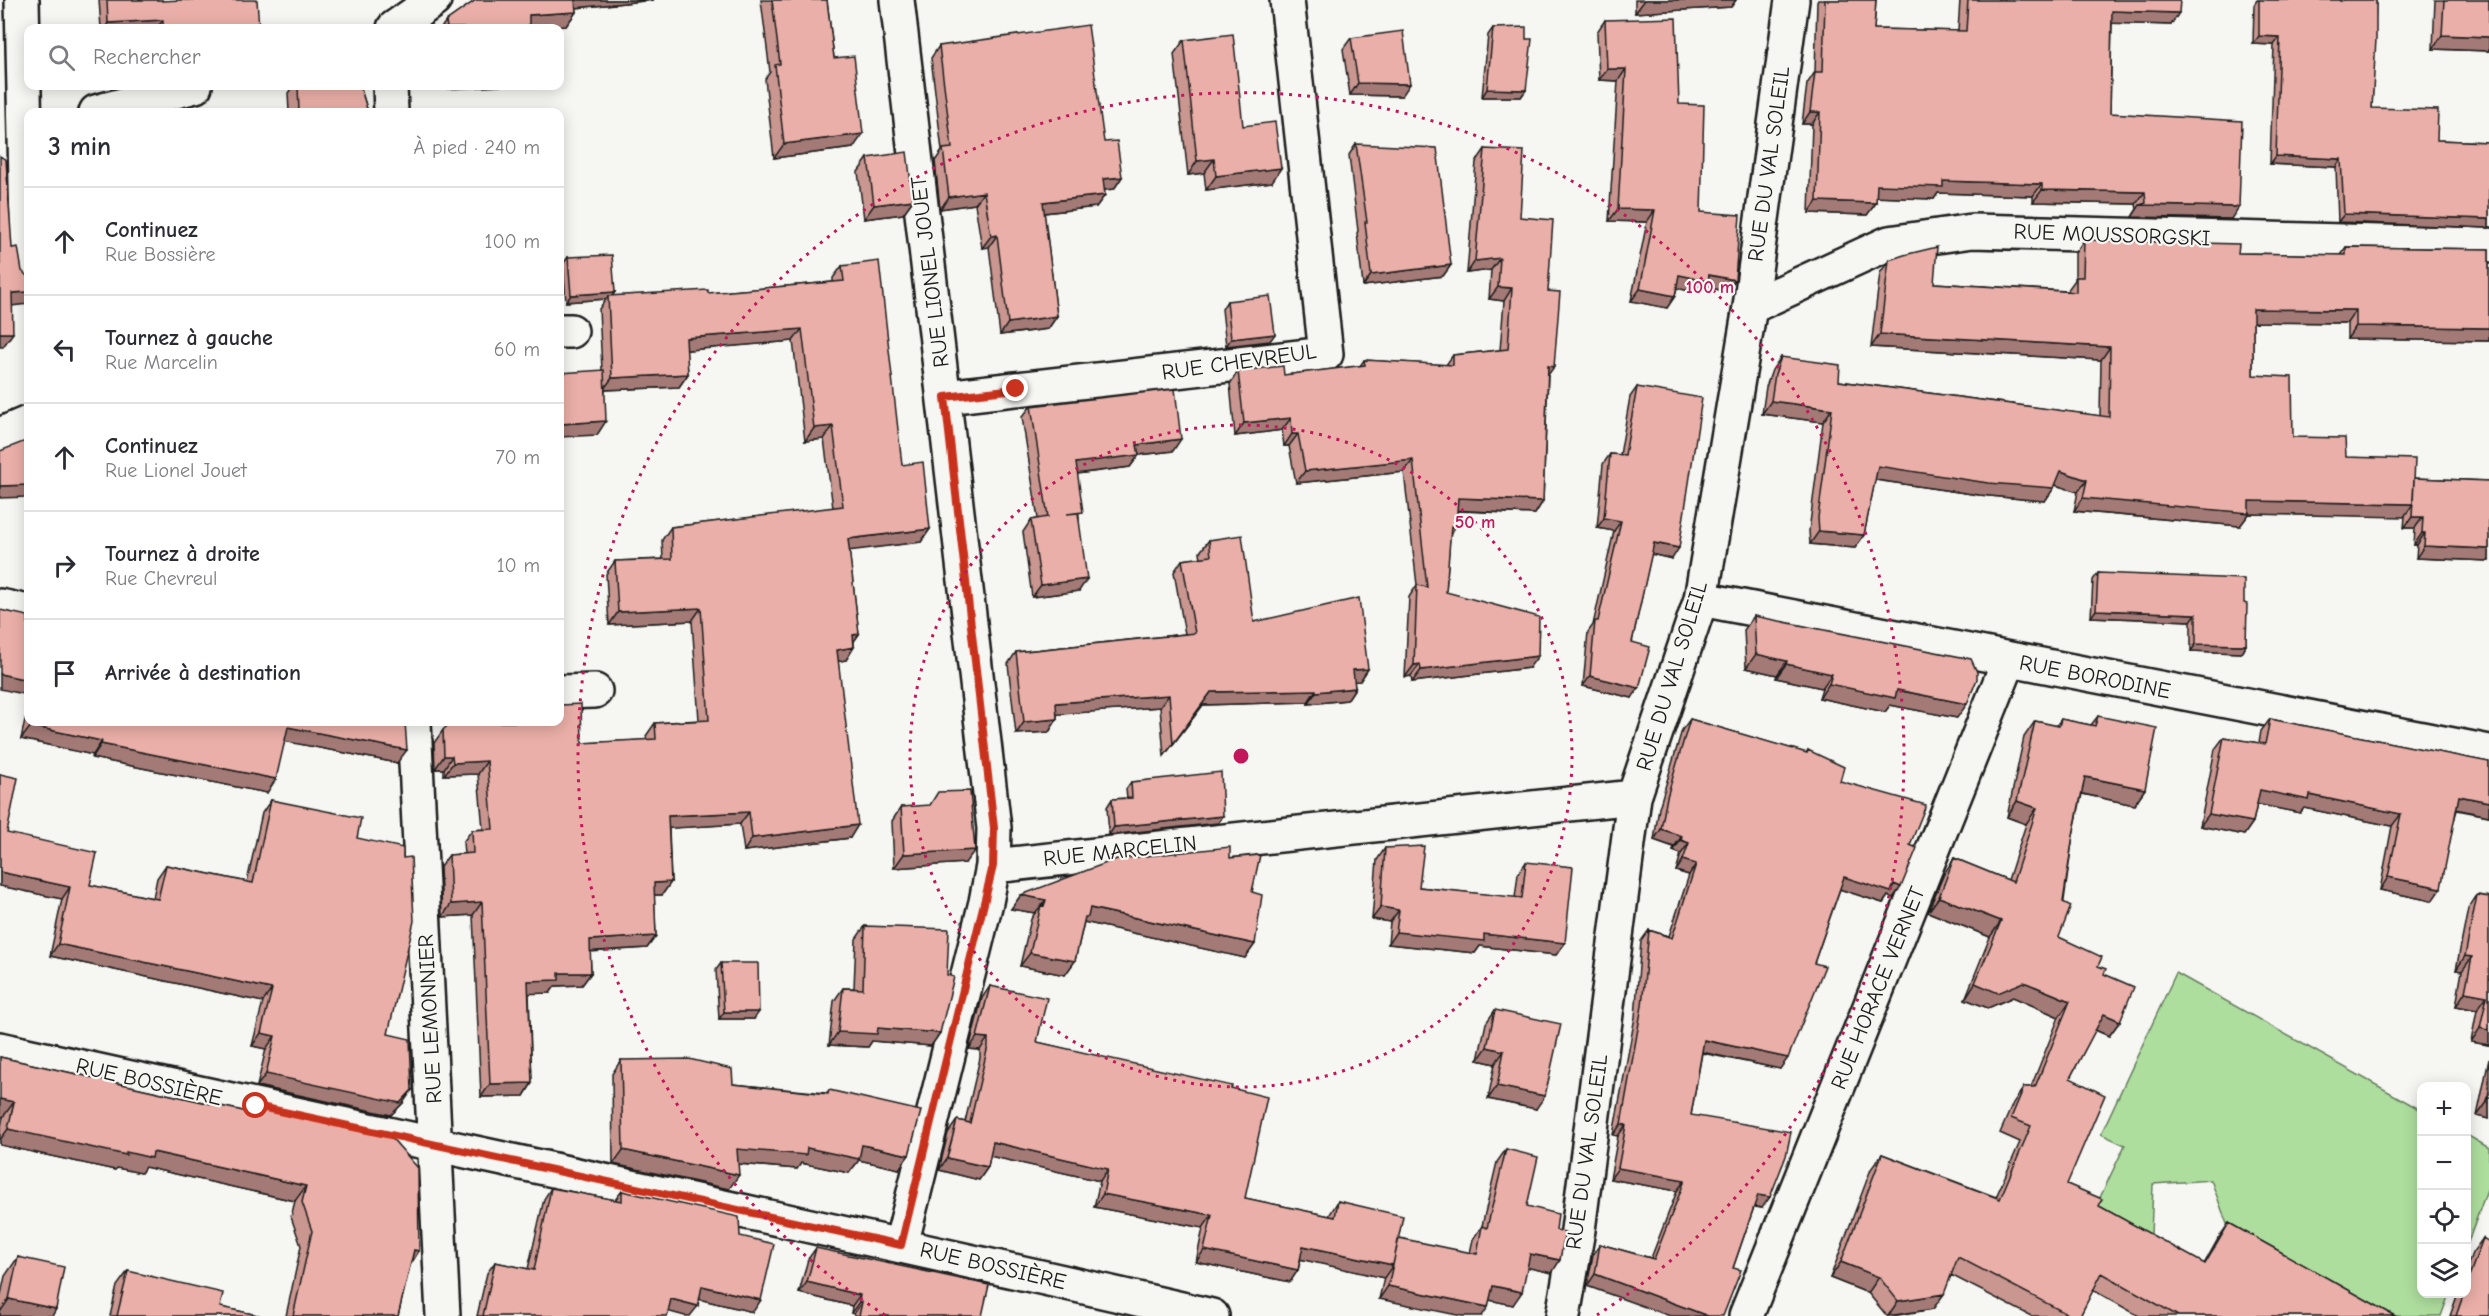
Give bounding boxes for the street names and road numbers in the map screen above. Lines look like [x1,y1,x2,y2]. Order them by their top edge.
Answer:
street label: RUE DU VAL SOLEIL [1742,65,1796,263]
street label: RUE LIONEL JOUET [905,174,955,369]
street label: RUE MOUSSORGSKI [2013,219,2211,251]
street label: RUE CHEVREUL [1160,338,1318,386]
street label: RUE DU VAL SOLEIL [1631,578,1713,774]
street label: RUE BORODINE [2017,650,2173,704]
street label: RUE MARCELIN [1042,830,1198,872]
street label: RUE HORACE VERNET [1825,882,1931,1093]
street label: RUE LEMONNIER [413,934,447,1104]
street label: RUE BOSSIÈRE [73,1053,225,1111]
street label: RUE DU VAL SOLEIL [1560,1053,1614,1251]
street label: RUE BOSSIÈRE [917,1237,1069,1295]

